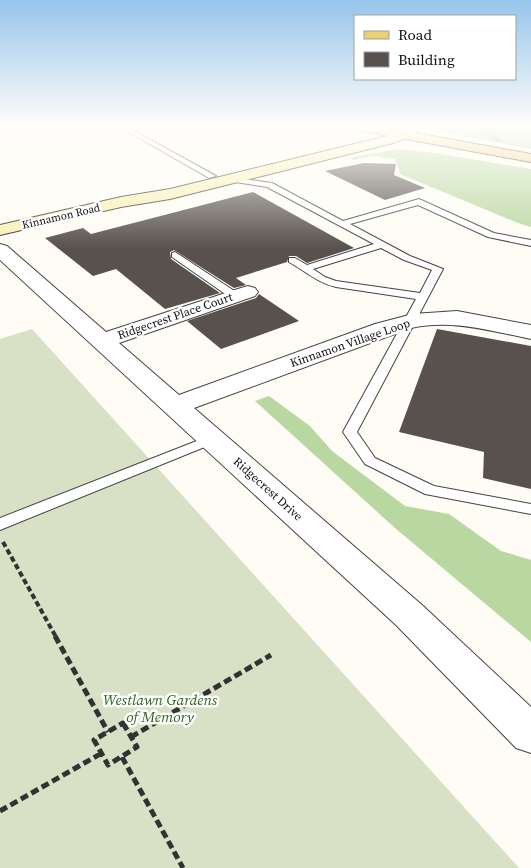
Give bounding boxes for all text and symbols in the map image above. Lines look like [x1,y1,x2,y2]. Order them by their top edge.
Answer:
legend [354,15,516,80]
text: Road [398,24,432,45]
text: Building [398,49,455,70]
street label: Kinnamon Road [21,200,102,233]
street label: Ridgecrest Place Court [115,289,235,343]
street label: Kinnamon Village Loop [288,315,412,371]
street label: Ridgecrest Drive [230,454,306,524]
park label: Westlawn Gardens of Memory [103,689,218,727]

